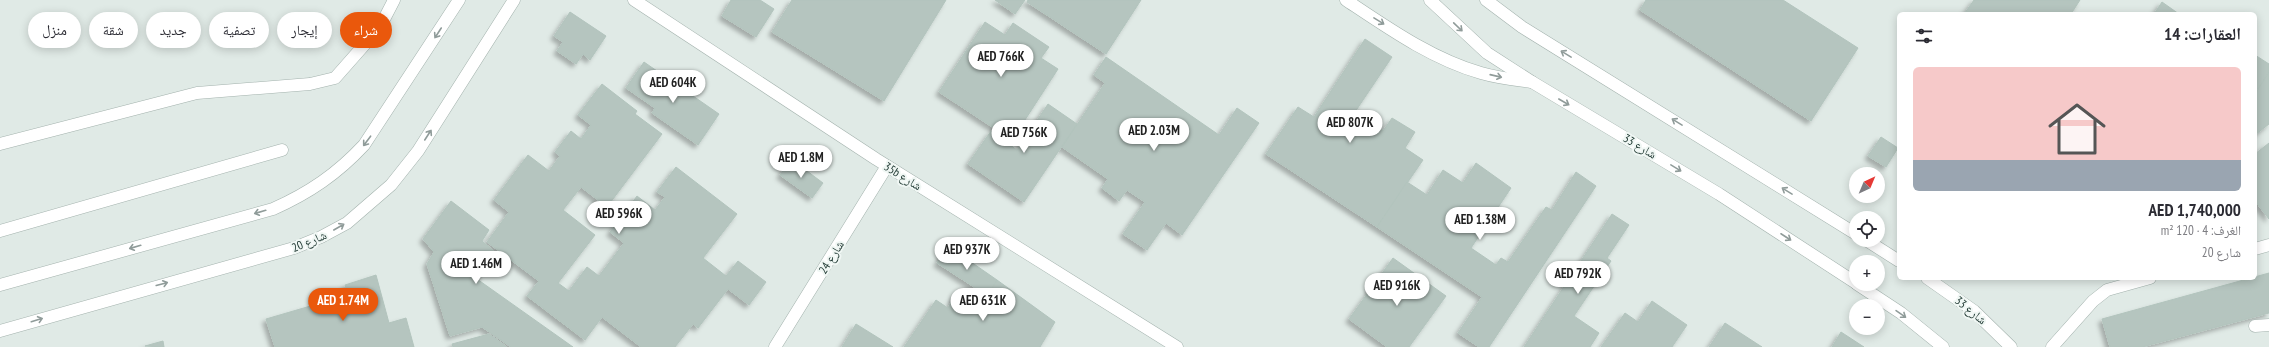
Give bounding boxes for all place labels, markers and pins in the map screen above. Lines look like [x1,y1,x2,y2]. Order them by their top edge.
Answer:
pin: AED 766K [960,44,1042,78]
pin: AED 604K [632,70,714,104]
pin: AED 807K [1309,110,1391,144]
pin: AED 2.03M [1108,118,1200,152]
pin: AED 756K [983,120,1065,154]
pin: AED 1.8M [760,145,842,179]
pin: AED 596K [578,201,660,235]
pin: AED 1.38M [1434,207,1526,241]
pin: AED 937K [926,237,1008,271]
pin: AED 1.46M [430,251,522,285]
pin: AED 792K [1537,261,1619,295]
pin: AED 916K [1356,273,1438,307]
pin: AED 1.74M [297,288,389,322]
pin: AED 631K [942,288,1024,322]

